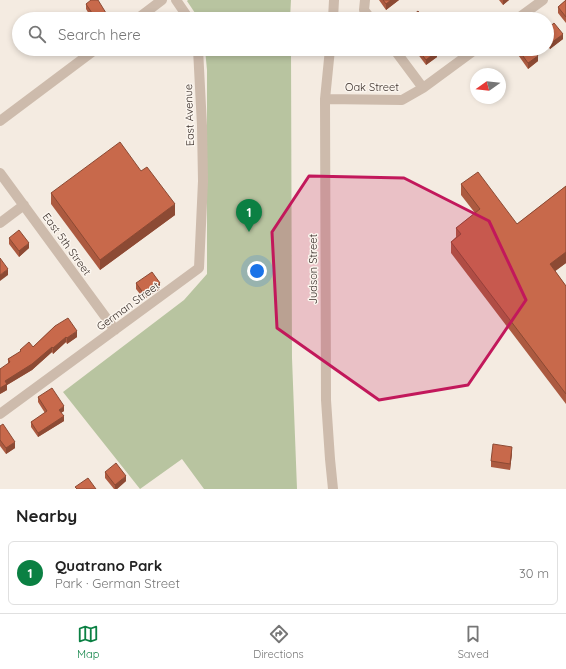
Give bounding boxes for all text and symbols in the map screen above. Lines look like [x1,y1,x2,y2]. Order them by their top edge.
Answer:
search box [12,12,554,56]
icon: search [26,23,48,45]
text: Search here [58,25,141,44]
north arrow [470,68,506,104]
street label: Oak Street [345,80,399,94]
street label: East Avenue [181,84,197,146]
pin: 1 [236,199,262,232]
street label: East 5th Street [40,210,95,278]
street label: Judson Street [306,234,320,304]
your location [247,261,267,281]
street label: German Street [94,278,162,333]
text: Nearby [16,505,77,526]
text: Quatrano Park [55,556,162,575]
text: 1 [27,565,33,581]
text: 30 m [519,565,549,581]
text: Park · German Street [55,575,180,591]
tab: Map [77,623,99,661]
tab: Directions [253,623,304,661]
tab: Saved [458,623,489,661]

